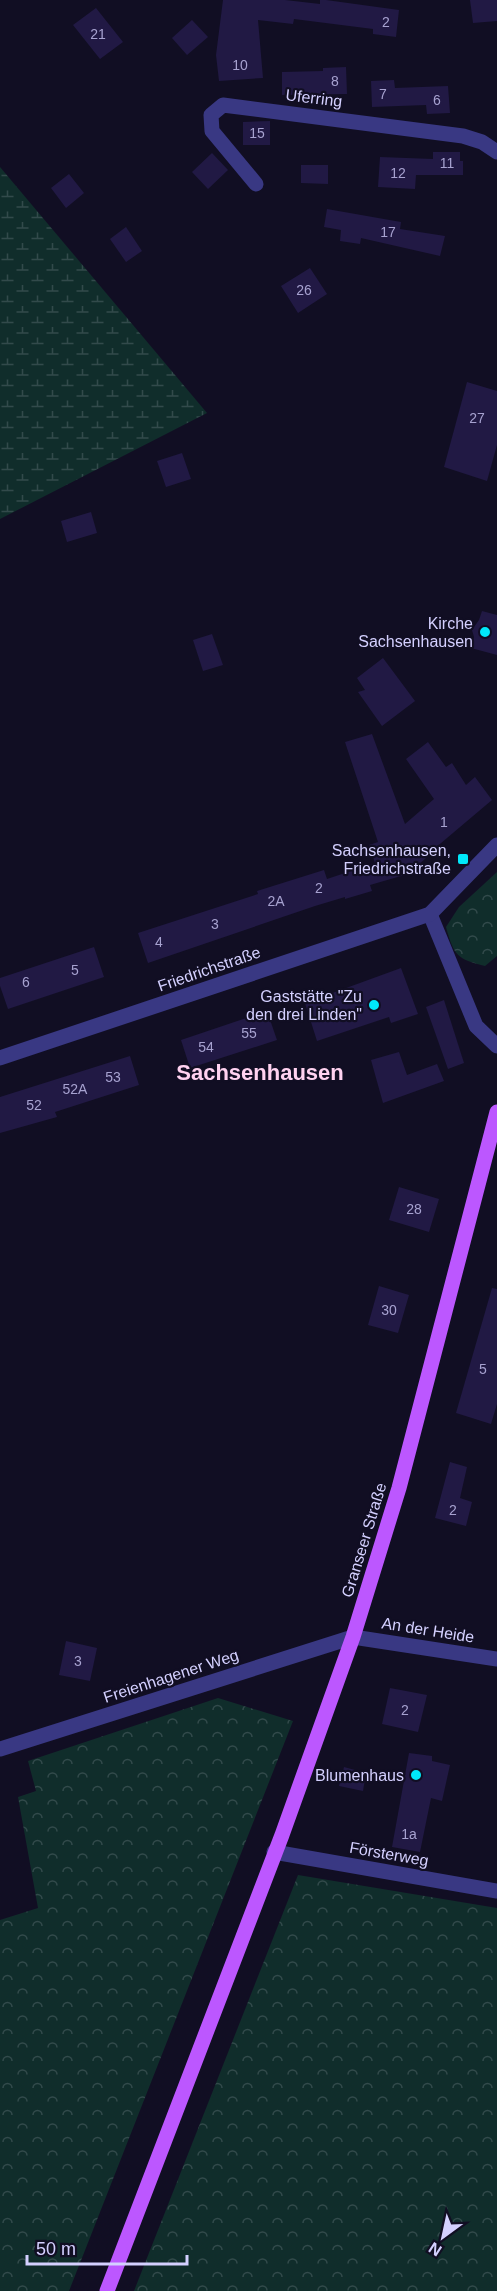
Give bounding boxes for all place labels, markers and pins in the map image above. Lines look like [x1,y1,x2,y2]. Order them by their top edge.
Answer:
place label: Kirche Sachsenhausen [358,615,473,650]
marker: Kirche Sachsenhausen [478,625,492,639]
place label: Sachsenhausen, Friedrichstraße [332,842,451,877]
marker: Sachsenhausen, Friedrichstraße [456,852,470,866]
place label: Gaststätte "Zu den drei Linden" [246,988,362,1023]
marker: Gaststätte "Zu den drei Linden" [367,998,381,1012]
place label: Blumenhaus [315,1767,404,1784]
marker: Blumenhaus [409,1768,423,1782]

